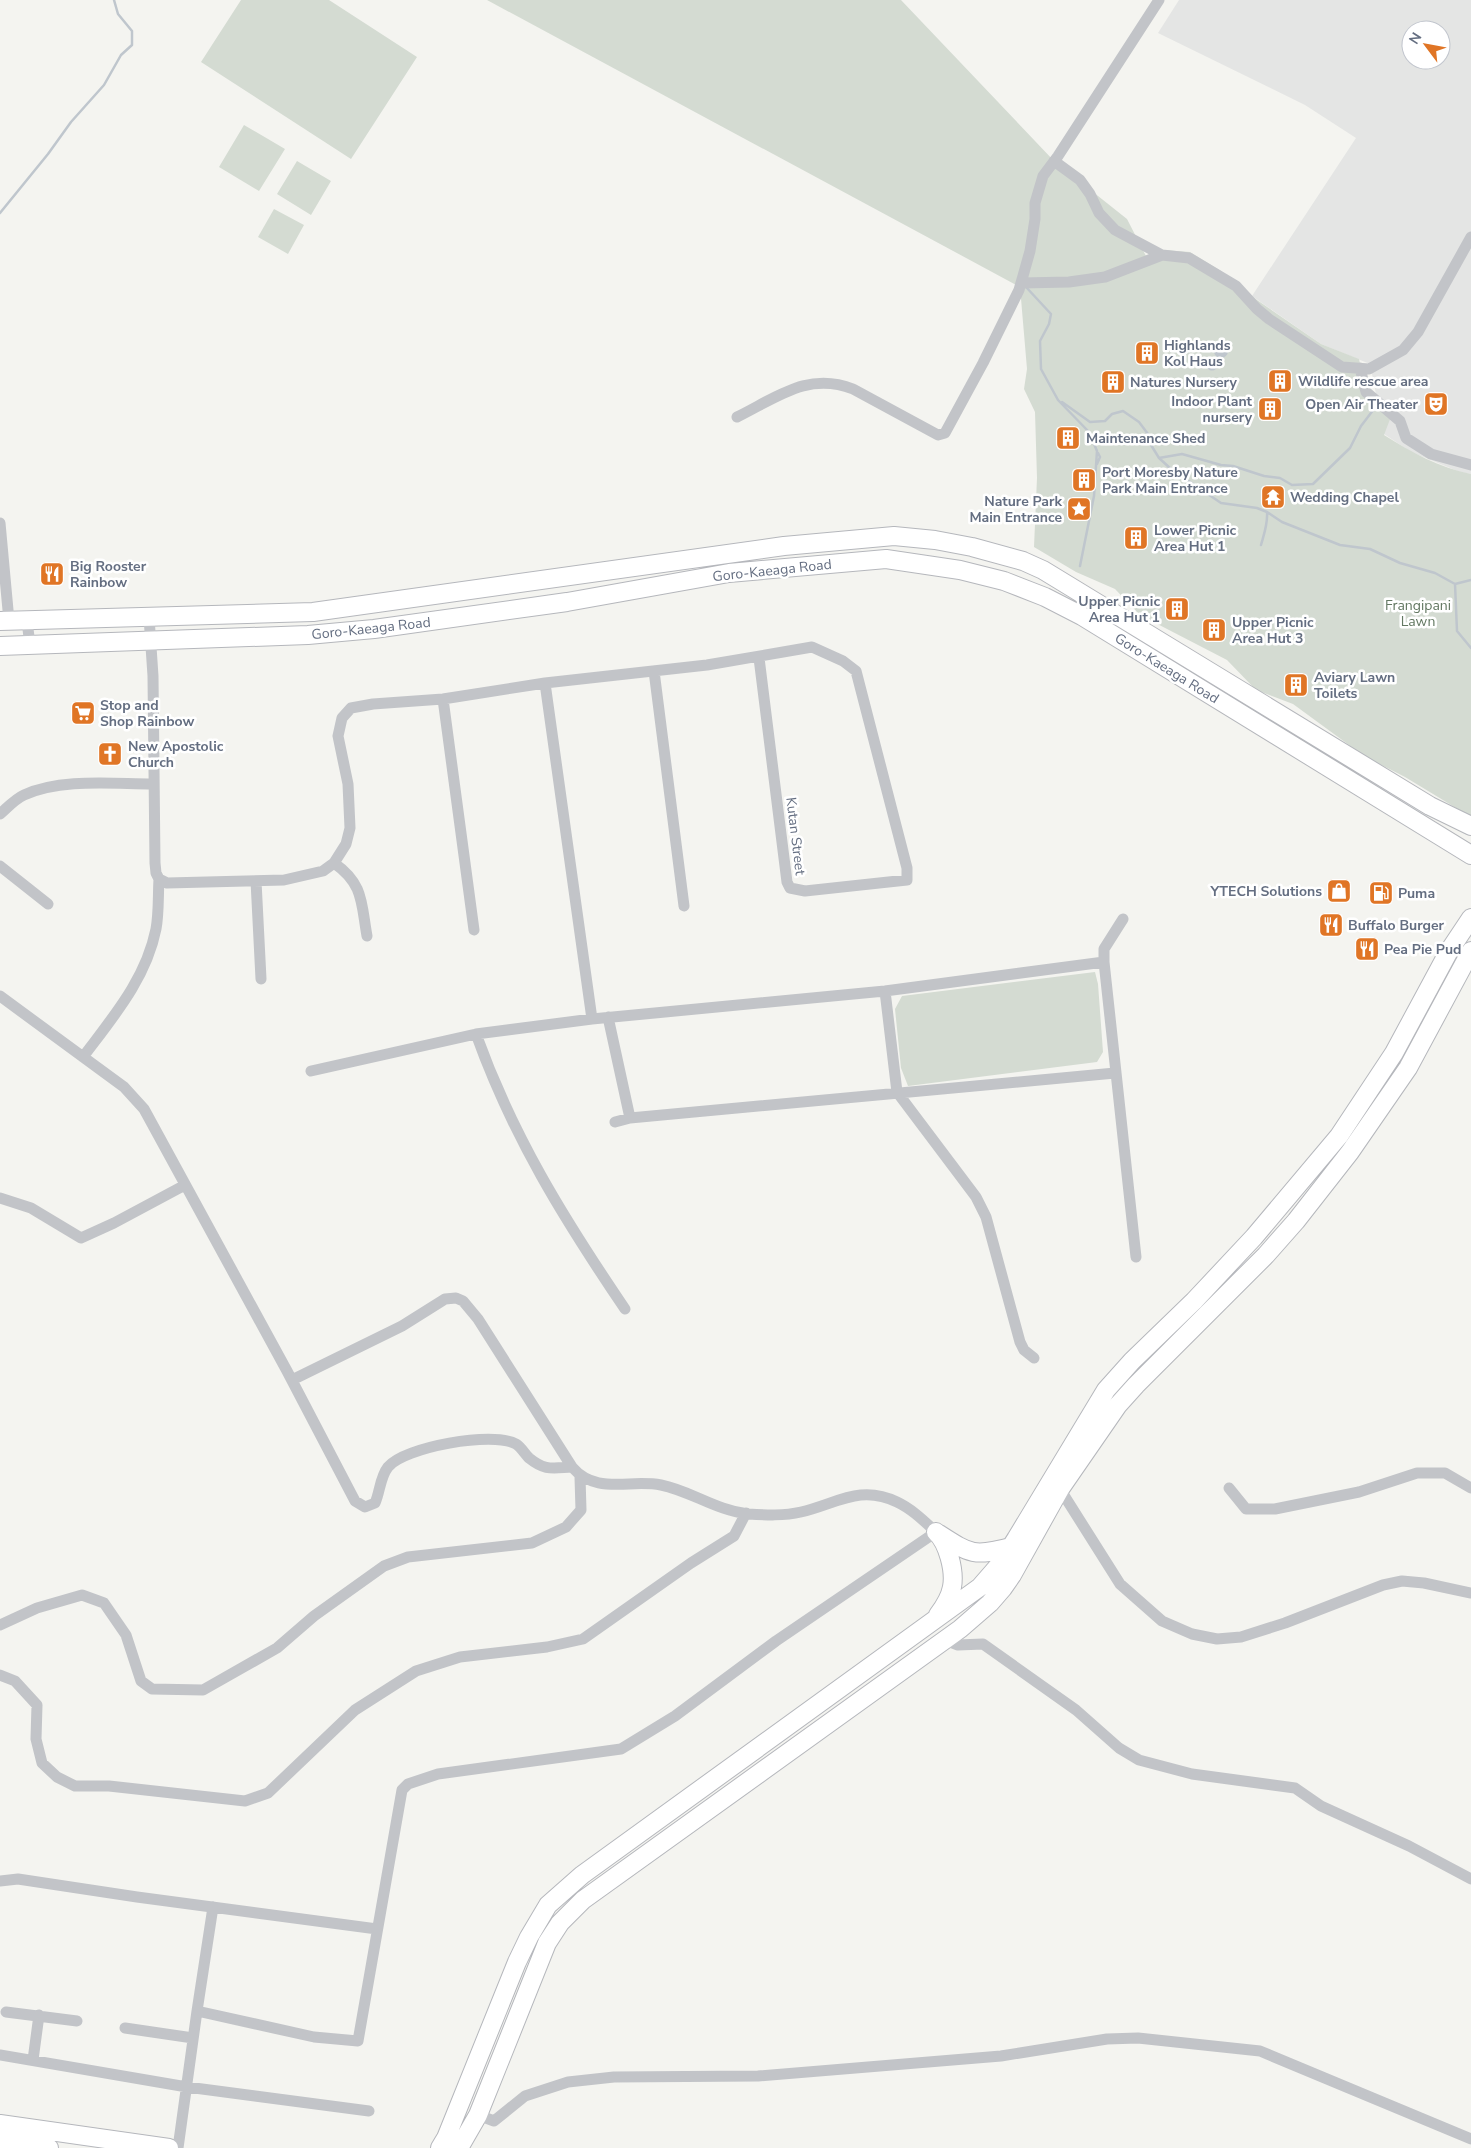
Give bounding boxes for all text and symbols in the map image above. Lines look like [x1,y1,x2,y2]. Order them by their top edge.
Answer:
north arrow [1401,20,1451,70]
text: N [1405,29,1426,48]
place label: Highlands Kol Haus [1164,336,1231,371]
building icon: Highlands Kol Haus [1134,340,1160,366]
building icon: Wildlife rescue area [1267,368,1293,394]
building icon: Natures Nursery [1100,369,1126,395]
place label: Wildlife rescue area [1298,372,1428,391]
place label: Natures Nursery [1130,373,1238,392]
theatre icon: Open Air Theater [1423,391,1449,417]
place label: Indoor Plant nursery [1171,392,1253,427]
place label: Open Air Theater [1305,395,1419,414]
building icon: Indoor Plant nursery [1257,396,1283,422]
building icon: Maintenance Shed [1055,425,1081,451]
place label: Maintenance Shed [1086,429,1205,448]
place label: Port Moresby Nature Park Main Entrance [1102,463,1238,498]
building icon: Port Moresby Nature Park Main Entrance [1071,467,1097,493]
temple icon: Wedding Chapel [1260,484,1286,510]
place label: Wedding Chapel [1290,488,1399,507]
place label: Nature Park Main Entrance [969,492,1062,527]
place icon: Nature Park Main Entrance [1066,496,1092,522]
place label: Lower Picnic Area Hut 1 [1154,521,1236,556]
building icon: Lower Picnic Area Hut 1 [1123,525,1149,551]
street label: Goro-Kaeaga Road [712,555,833,586]
place label: Big Rooster Rainbow [70,557,147,592]
restaurant icon: Big Rooster Rainbow [39,561,65,587]
place label: Upper Picnic Area Hut 1 [1078,592,1160,627]
building icon: Upper Picnic Area Hut 1 [1164,596,1190,622]
park label: Frangipani Lawn [1385,596,1451,631]
street label: Goro-Kaeaga Road [311,613,432,644]
place label: Upper Picnic Area Hut 3 [1232,613,1314,648]
building icon: Upper Picnic Area Hut 3 [1201,617,1227,643]
street label: Goro-Kaeaga Road [1111,629,1222,708]
place label: Aviary Lawn Toilets [1314,668,1395,703]
building icon: Aviary Lawn Toilets [1283,672,1309,698]
place label: Stop and Shop Rainbow [100,696,195,731]
supermarket icon: Stop and Shop Rainbow [70,700,96,726]
place label: New Apostolic Church [128,737,224,772]
church icon: New Apostolic Church [97,741,123,767]
street label: Kutan Street [781,796,810,876]
shop icon: YTECH Solutions [1326,878,1352,904]
fuel station icon: Puma [1368,880,1394,906]
place label: YTECH Solutions [1209,882,1322,901]
place label: Puma [1398,884,1435,903]
restaurant icon: Buffalo Burger [1318,912,1344,938]
place label: Buffalo Burger [1348,916,1445,935]
restaurant icon: Pea Pie Pud [1354,936,1380,962]
place label: Pea Pie Pud [1384,940,1461,959]

